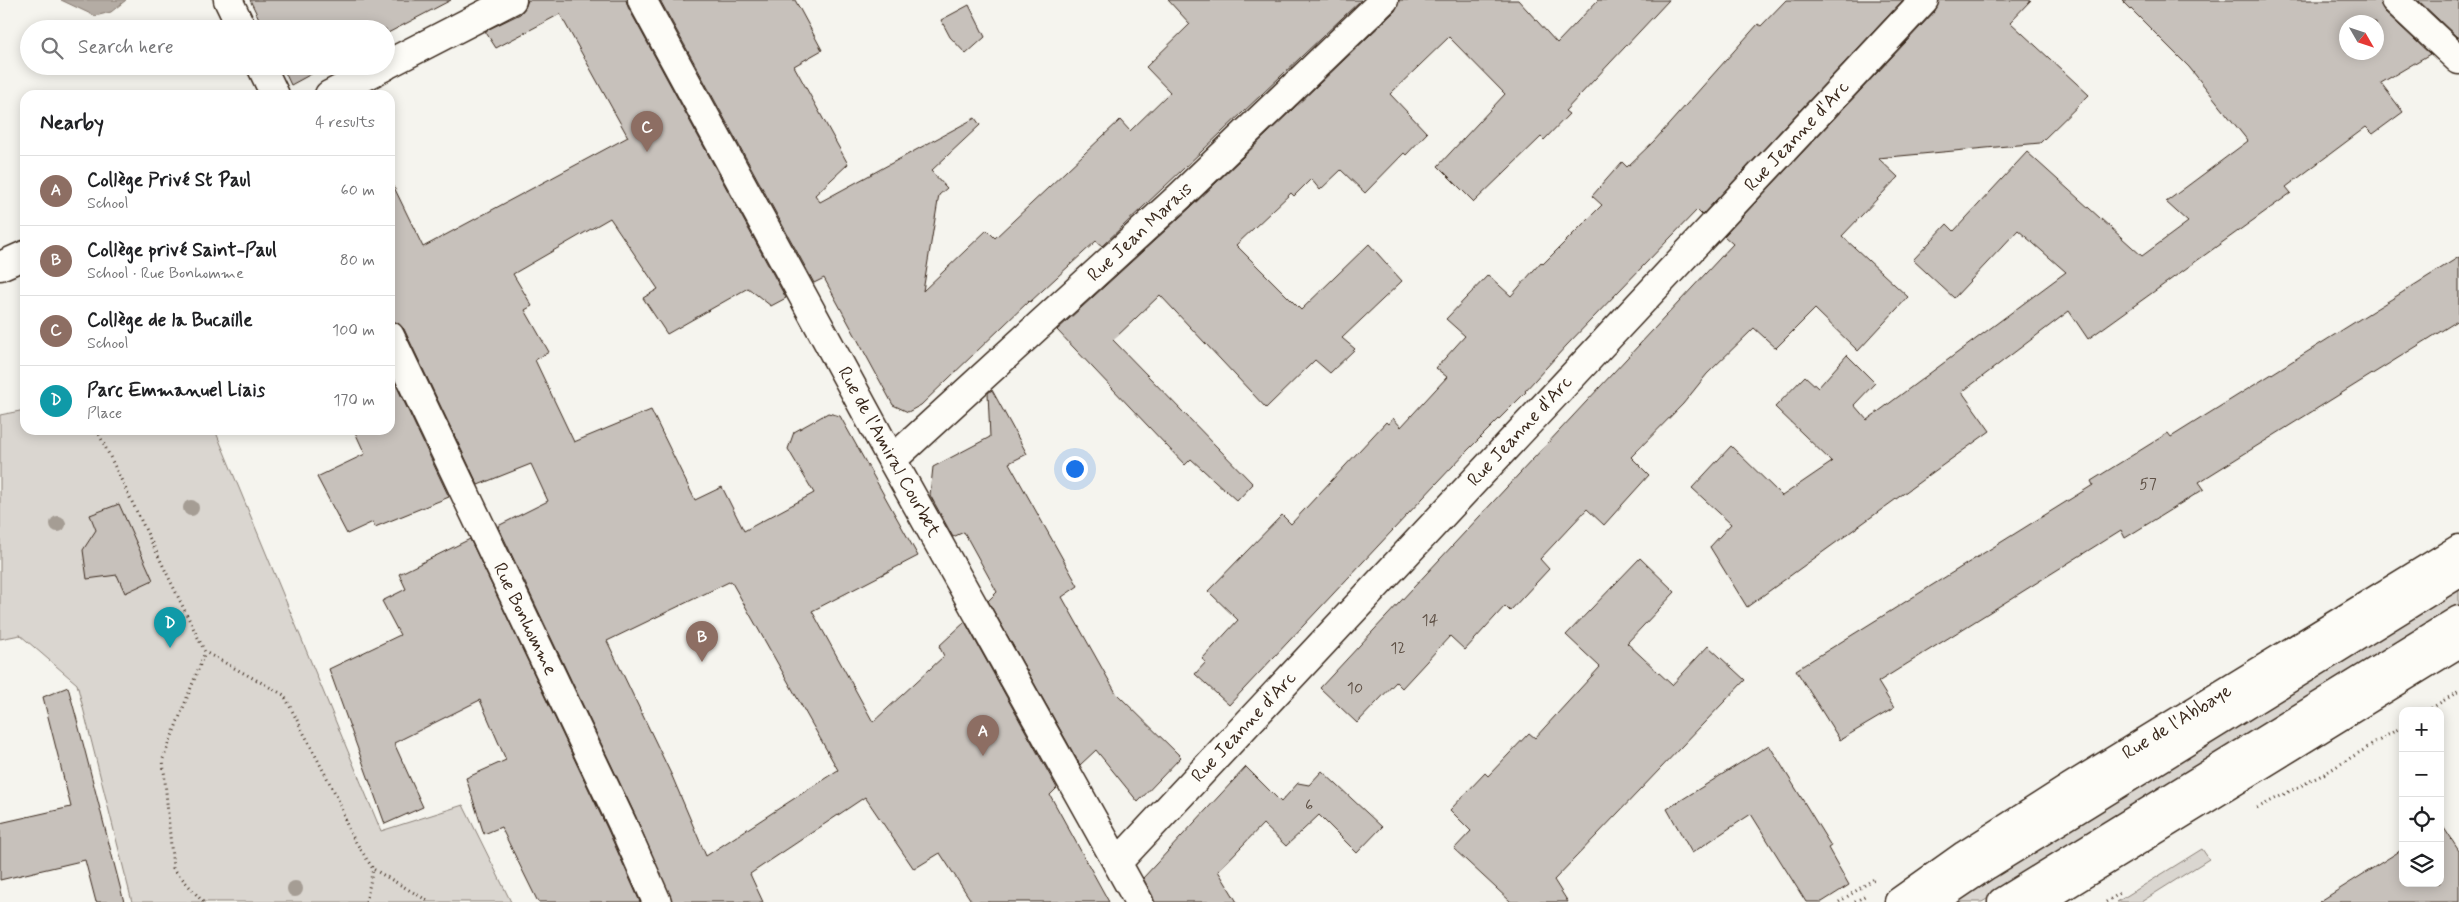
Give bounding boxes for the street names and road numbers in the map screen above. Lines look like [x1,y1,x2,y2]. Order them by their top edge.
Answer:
street label: Rue Jeanne d'Arc [1739,75,1855,197]
street label: Rue Jean Marais [1082,177,1198,287]
street label: Rue de l'Amiral Courbet [832,362,946,542]
street label: Rue Jeanne d'Arc [1462,370,1578,492]
street label: Rue Bonhomme [487,559,563,679]
street label: Rue Jeanne d'Arc [1186,666,1302,788]
street label: Rue de l'Abbaye [2117,678,2237,766]

